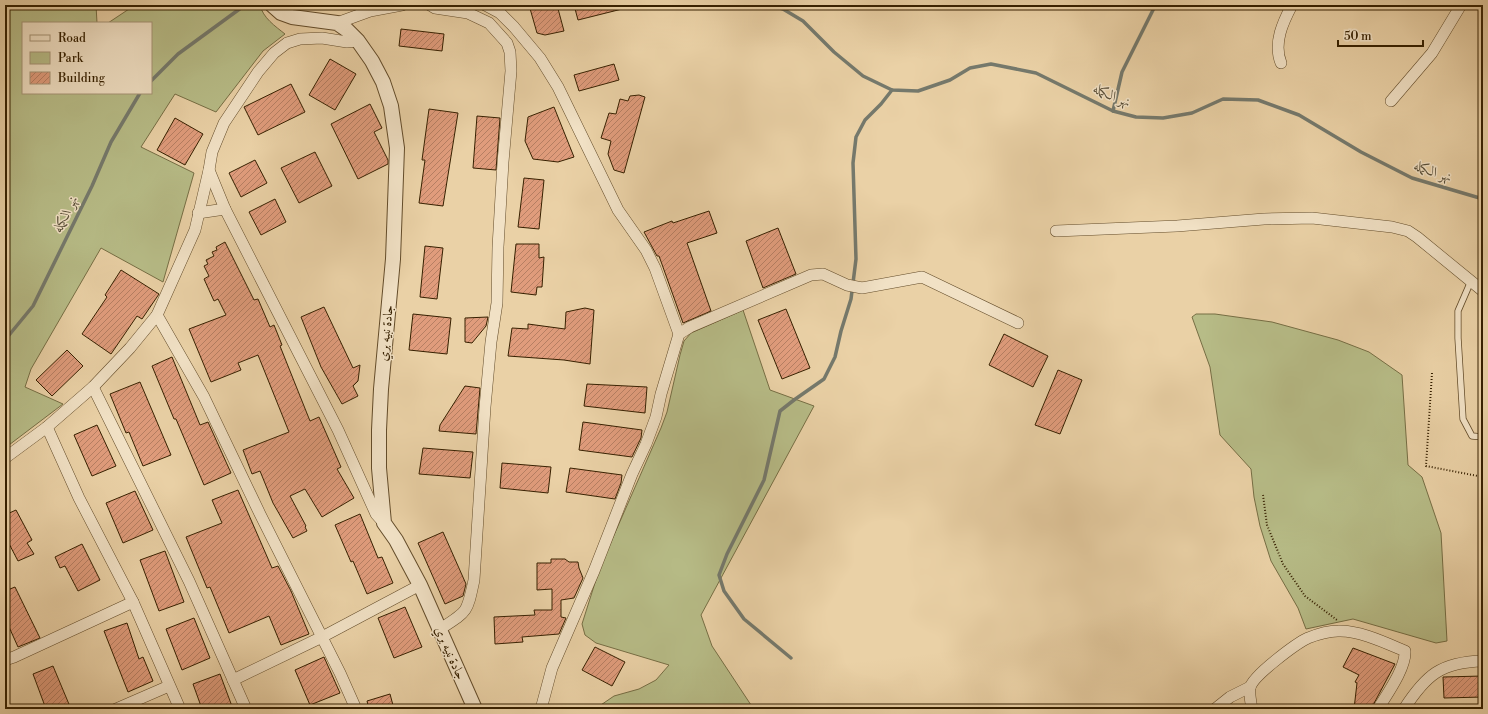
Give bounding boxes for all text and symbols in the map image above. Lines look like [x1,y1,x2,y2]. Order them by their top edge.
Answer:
legend [22,22,152,94]
scale bar [1338,22,1423,48]
text: 50 m [1344,29,1372,44]
text: Road [58,31,86,46]
text: Park [58,51,84,66]
text: Building [57,71,106,86]
water label: نهر الكمله [1090,80,1134,112]
water label: نهر الكمله [1412,157,1454,187]
water label: نهر الكمله [49,192,83,236]
street label: جادة نبيه بري [375,304,399,362]
street label: جادة نبيه بري [429,624,469,683]

